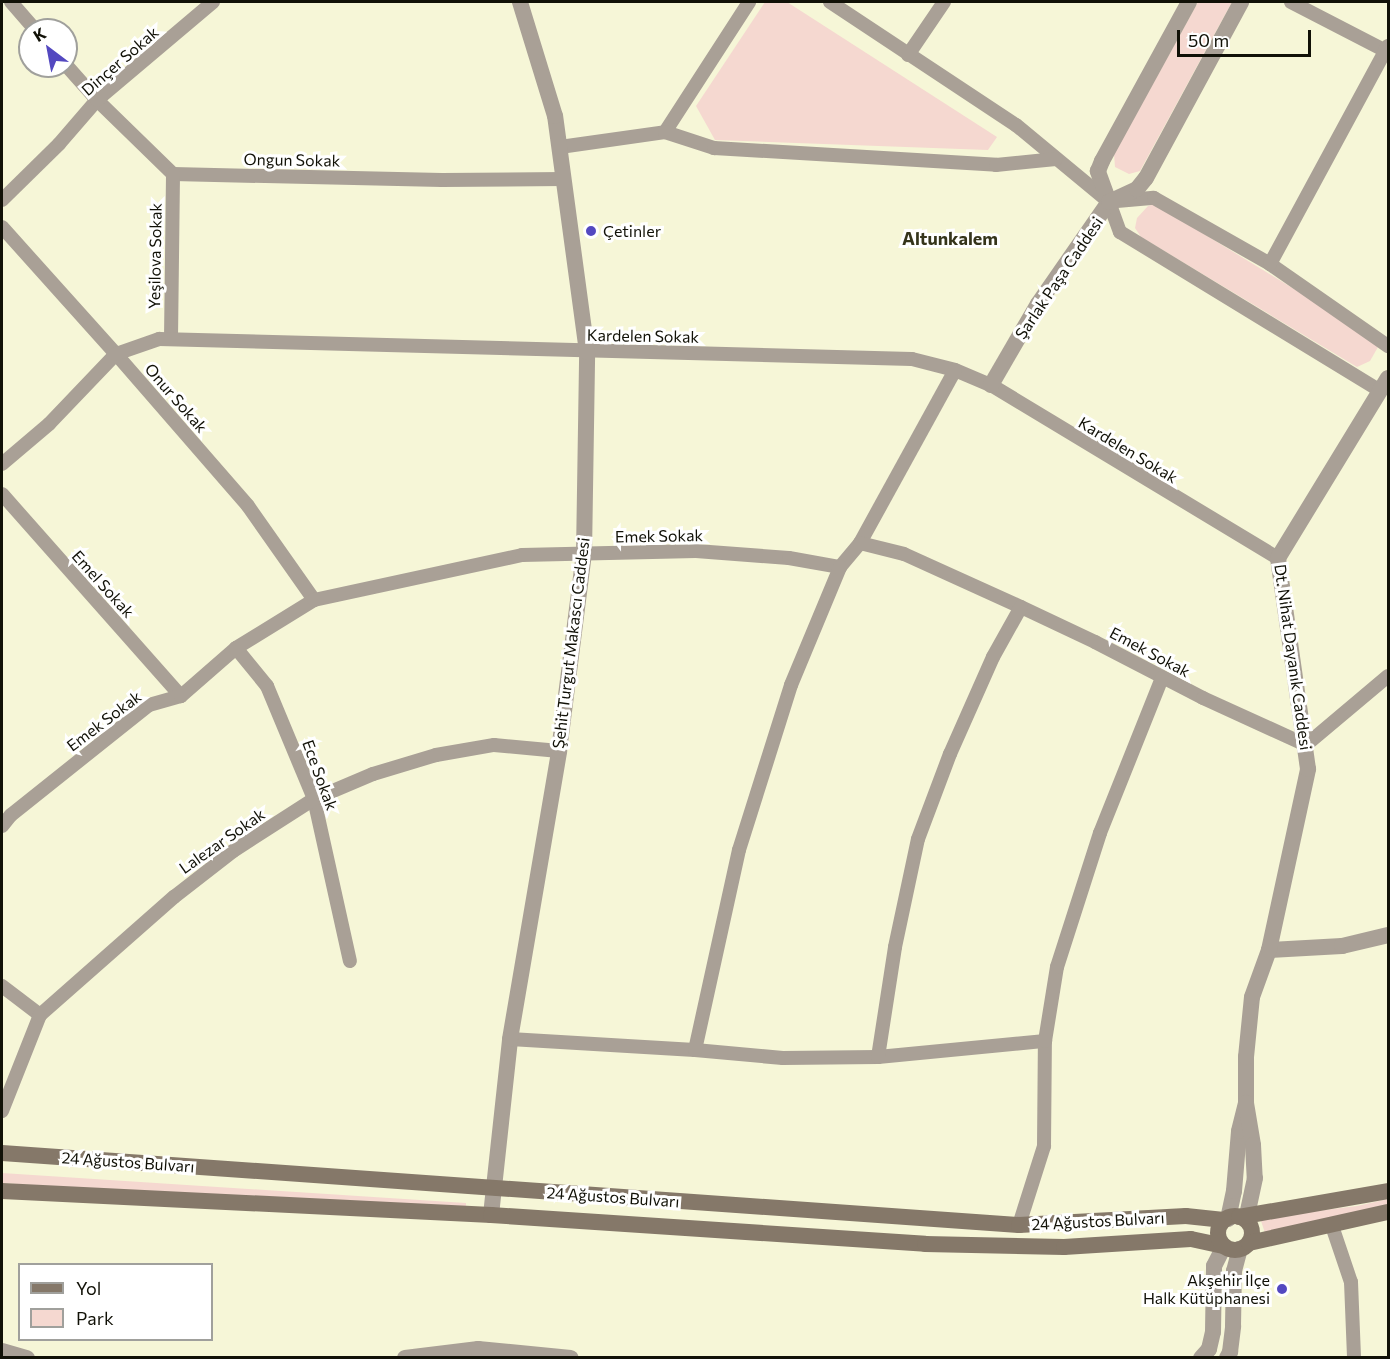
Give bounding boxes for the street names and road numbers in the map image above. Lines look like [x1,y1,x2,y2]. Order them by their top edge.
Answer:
street label: Dinçer Sokak [78,22,162,100]
street label: Ongun Sokak [243,150,341,170]
street label: Yeşilova Sokak [144,203,166,309]
street label: Şarlak Paşa Caddesi [1011,213,1107,343]
street label: Kardelen Sokak [587,325,699,347]
street label: Onur Sokak [141,360,211,436]
street label: Kardelen Sokak [1075,413,1181,487]
street label: Emek Sokak [615,526,703,546]
street label: Şehit Turgut Makascı Caddesi [549,536,593,750]
street label: Emel Sokak [68,546,138,622]
street label: Dt. Nihat Dayanık Caddesi [1270,563,1316,751]
street label: Emek Sokak [1107,623,1193,681]
street label: Emek Sokak [63,687,145,755]
street label: Ece Sokak [298,737,342,813]
street label: Lalezar Sokak [175,804,269,878]
street label: 24 Ağustos Bulvarı [61,1148,195,1176]
street label: 24 Ağustos Bulvarı [546,1183,680,1211]
street label: 24 Ağustos Bulvarı [1031,1208,1165,1234]

